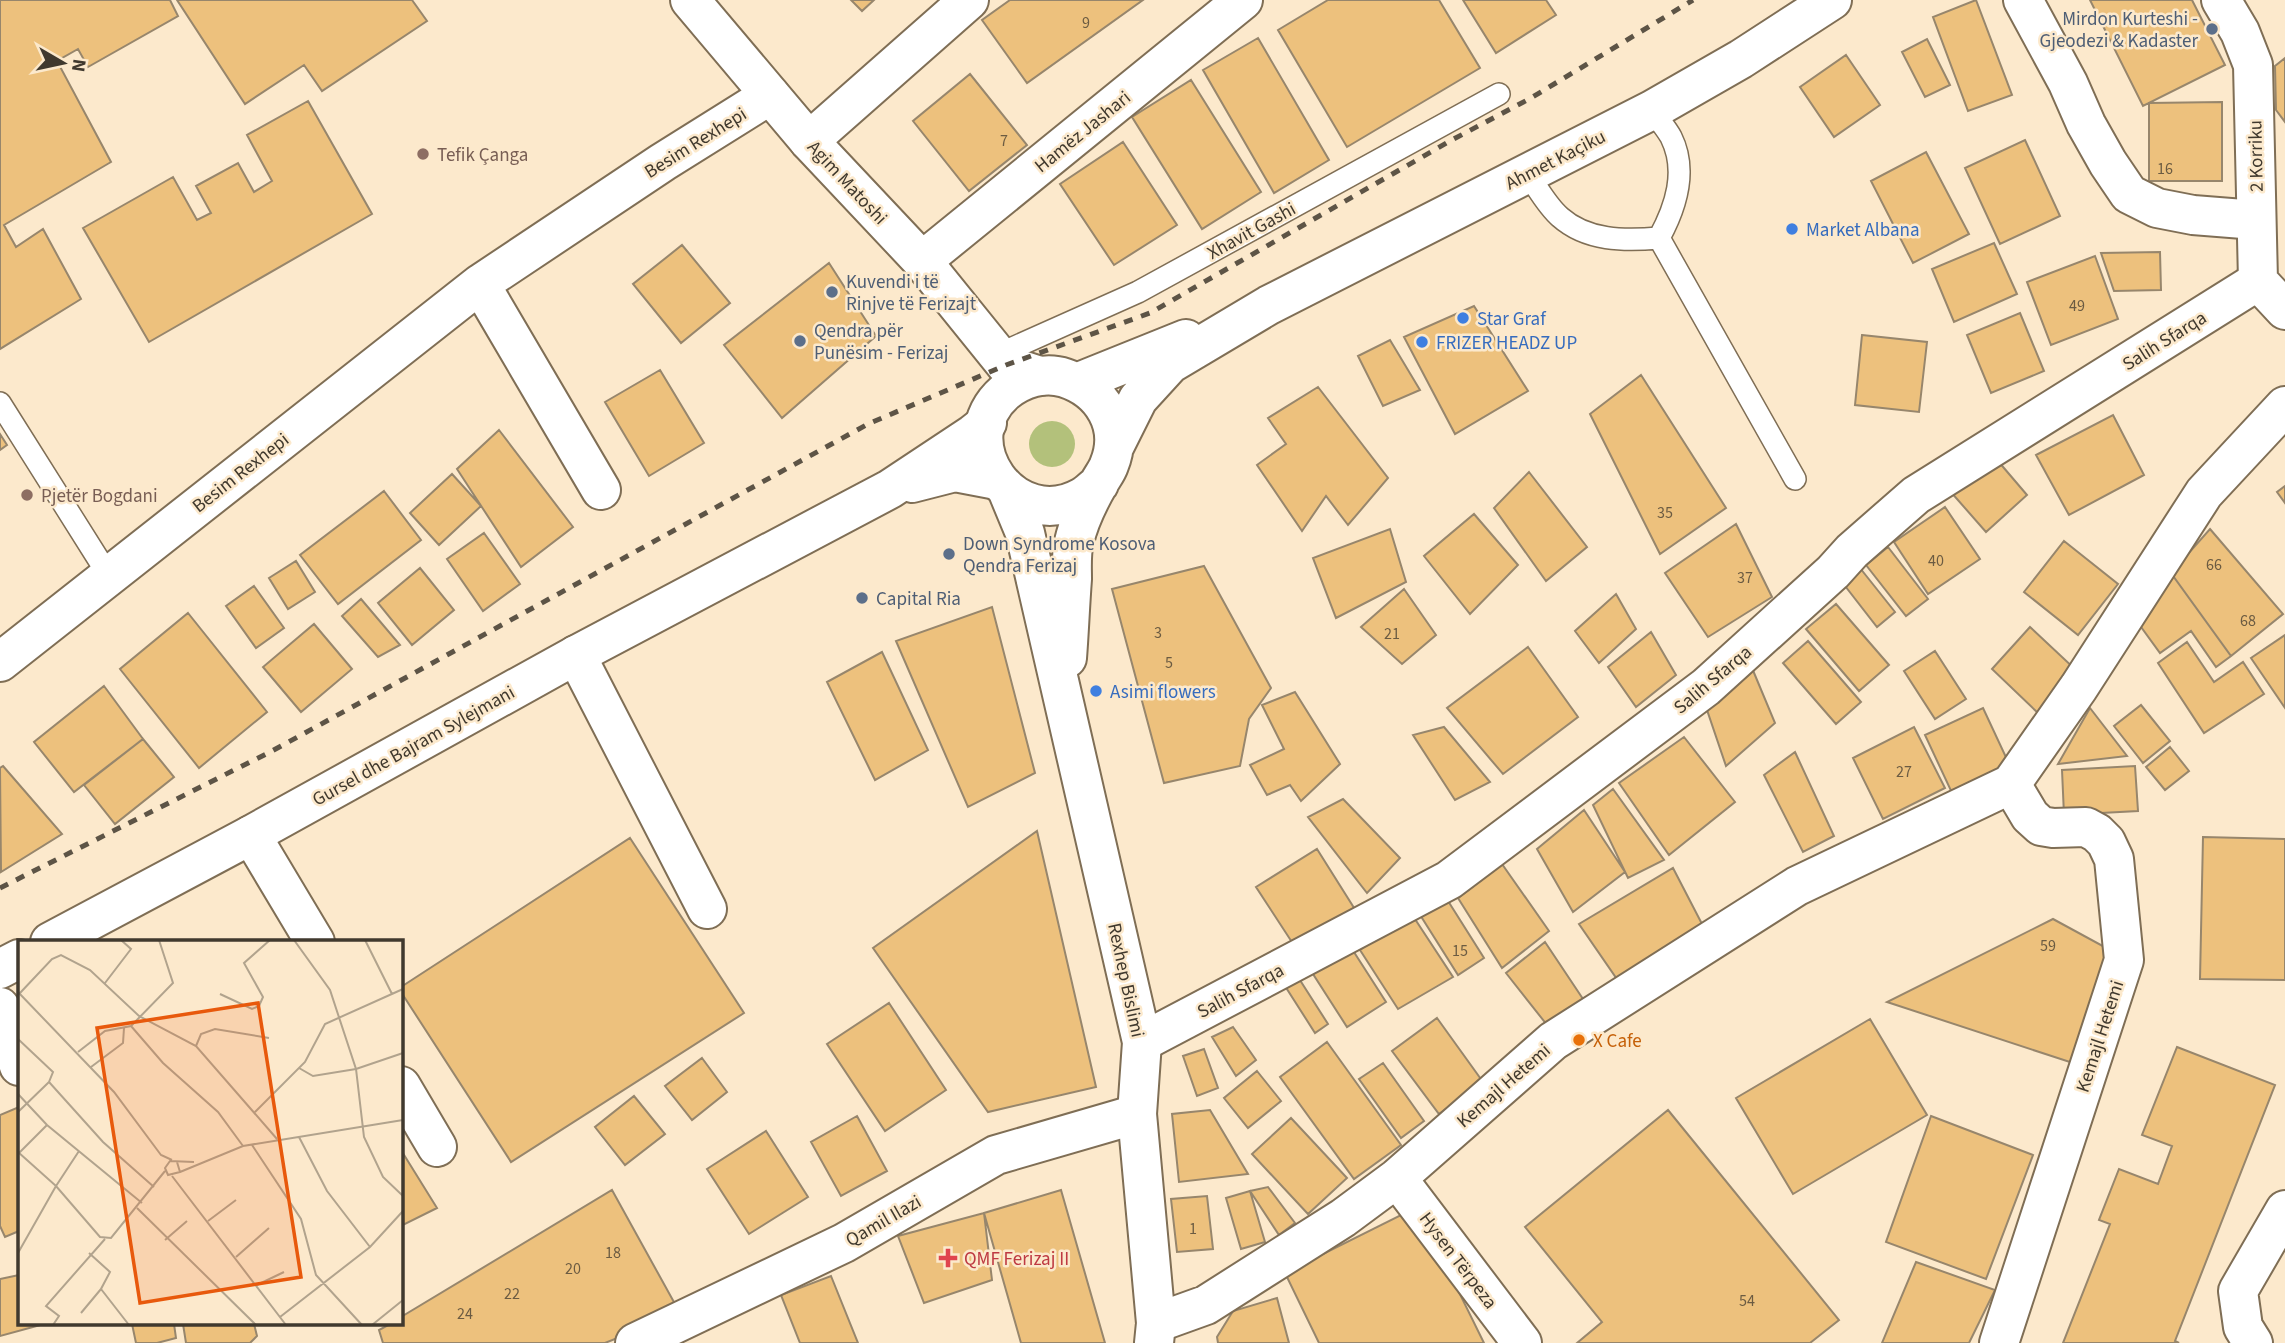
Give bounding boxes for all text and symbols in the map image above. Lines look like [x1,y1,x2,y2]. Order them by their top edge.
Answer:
place label: Mirdon Kurteshi - Gjeodezi & Kadaster [2040,6,2198,55]
house number: 9 [1082,12,1090,34]
marker: Mirdon Kurteshi - Gjeodezi & Kadaster [2204,21,2220,37]
north arrow [28,28,98,98]
text: N [64,57,93,74]
street label: Hamëz Jashari [1029,85,1137,179]
street label: Besim Rexhepi [639,101,752,185]
street label: 2 Korriku [2242,120,2271,192]
street label: Ahmet Kaçiku [1501,124,1610,197]
house number: 7 [1000,130,1008,152]
street label: Agim Matoshi [801,135,893,231]
place label: Tefik Çanga [437,142,528,169]
marker: Tefik Çanga [415,146,431,162]
house number: 16 [2157,158,2173,180]
street label: Xhavit Gashi [1202,196,1301,267]
place label: Market Albana [1806,217,1919,244]
marker: Market Albana [1784,221,1800,237]
place label: Kuvendi i të Rinjve të Ferizajt [846,269,977,318]
marker: Kuvendi i të Rinjve të Ferizajt [824,284,840,300]
house number: 49 [2069,295,2085,317]
street label: Salih Sfarqa [2117,305,2212,378]
place label: Star Graf [1477,306,1547,333]
marker: Star Graf [1455,310,1471,326]
place label: Qendra për Punësim - Ferizaj [814,318,949,367]
place label: FRIZER HEADZ UP [1436,330,1577,357]
marker: Qendra për Punësim - Ferizaj [792,333,808,349]
marker: FRIZER HEADZ UP [1414,334,1430,350]
street label: Besim Rexhepi [187,427,295,520]
place label: Pjetër Bogdani [41,483,158,510]
marker: Pjetër Bogdani [19,487,35,503]
house number: 35 [1657,502,1673,524]
place label: Down Syndrome Kosova Qendra Ferizaj [963,531,1156,580]
marker: Down Syndrome Kosova Qendra Ferizaj [941,546,957,562]
house number: 40 [1928,550,1944,572]
house number: 66 [2206,554,2222,576]
house number: 37 [1737,567,1753,589]
place label: Capital Ria [876,586,961,613]
marker: Capital Ria [854,590,870,606]
house number: 68 [2240,610,2256,632]
house number: 3 [1154,622,1162,644]
house number: 21 [1384,623,1400,645]
street label: Salih Sfarqa [1668,639,1758,721]
house number: 5 [1165,652,1173,674]
street label: Gursel dhe Bajram Sylejmani [308,679,520,813]
place label: Asimi flowers [1110,679,1216,706]
marker: Asimi flowers [1088,683,1104,699]
house number: 27 [1896,761,1912,783]
street label: Rexhep Bislimi [1100,921,1151,1040]
house number: 59 [2040,935,2056,957]
inset map [18,940,402,1326]
house number: 15 [1452,940,1468,962]
street label: Salih Sfarqa [1193,957,1289,1025]
street label: Kemajl Hetemi [2070,977,2131,1096]
place label: X Cafe [1593,1028,1642,1055]
marker: X Cafe [1571,1032,1587,1048]
street label: Kemajl Hetemi [1451,1038,1557,1135]
street label: Qamil Ilazi [841,1189,927,1254]
street label: Hysen Tërpeza [1412,1207,1503,1315]
house number: 1 [1189,1218,1197,1240]
house number: 18 [605,1242,621,1264]
place label: QMF Ferizaj II [964,1246,1069,1273]
marker: QMF Ferizaj II [938,1248,958,1268]
house number: 20 [565,1258,581,1280]
house number: 22 [504,1283,520,1305]
house number: 54 [1739,1290,1755,1312]
house number: 24 [457,1303,473,1325]

